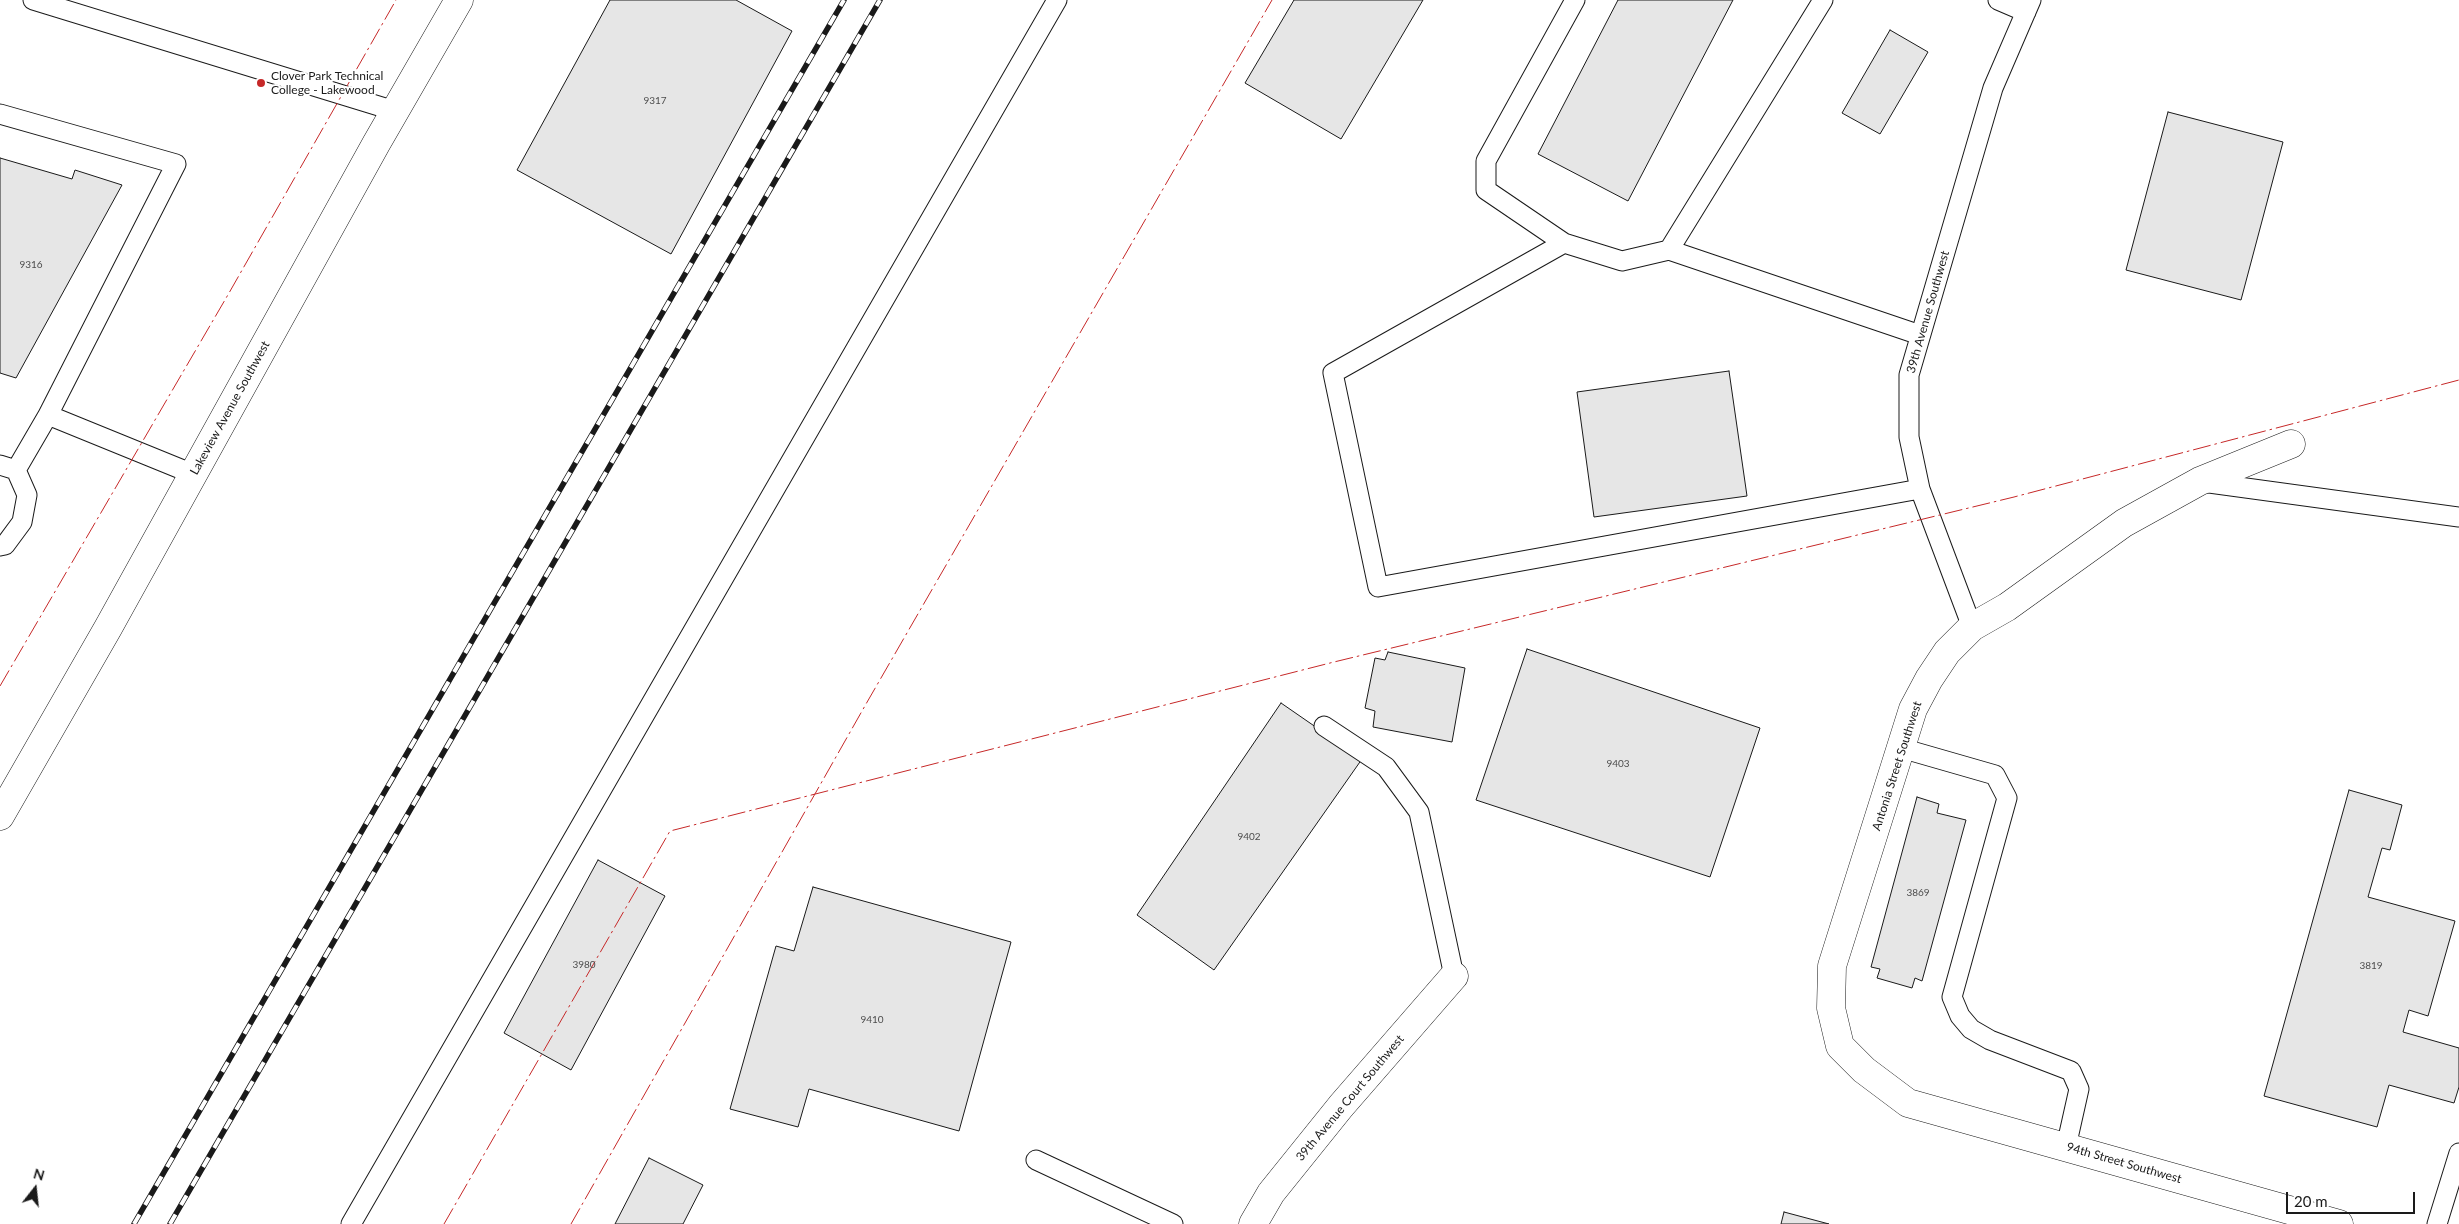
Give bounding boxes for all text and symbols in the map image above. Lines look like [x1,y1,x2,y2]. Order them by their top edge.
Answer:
place label: Clover Park Technical College - Lakewood [271,69,383,97]
marker: Clover Park Technical College - Lakewood [255,77,267,89]
house number: 9317 [643,95,667,107]
street label: 39th Avenue Southwest [1904,249,1952,375]
house number: 9316 [19,259,43,271]
street label: Lakeview Avenue Southwest [187,339,273,477]
street label: Antonia Street Southwest [1869,699,1925,833]
house number: 9403 [1606,758,1630,770]
house number: 9402 [1237,831,1261,843]
house number: 3869 [1906,887,1930,899]
house number: 3980 [572,959,596,971]
house number: 3819 [2359,960,2383,972]
house number: 9410 [860,1014,884,1026]
street label: 39th Avenue Court Southwest [1293,1032,1407,1164]
street label: 94th Street Southwest [2065,1140,2183,1186]
north arrow [10,1164,60,1214]
text: N [32,1164,47,1184]
scale bar [2289,1182,2418,1214]
text: 20 m [2294,1192,2328,1210]

